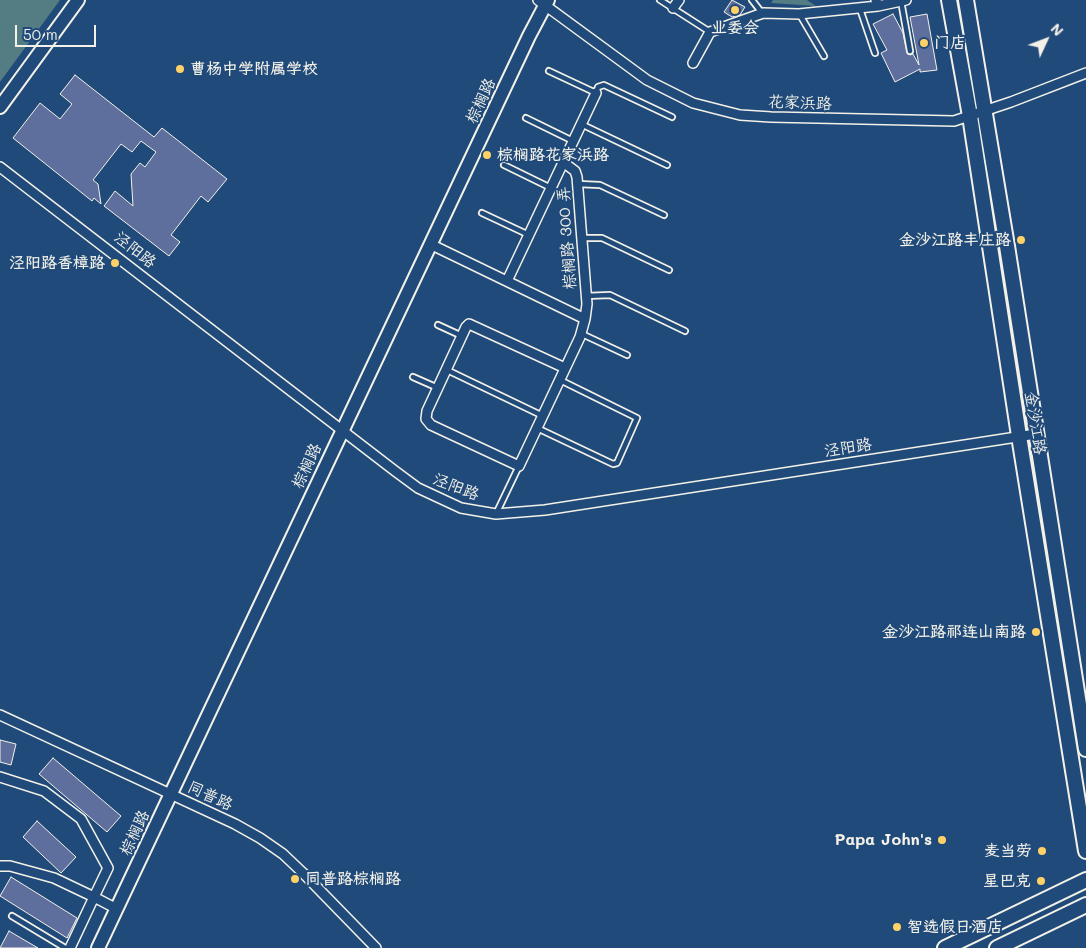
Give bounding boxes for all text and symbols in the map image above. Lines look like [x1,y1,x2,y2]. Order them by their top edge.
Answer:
marker: 业委会 [729,4,741,16]
scale bar [18,15,99,47]
north arrow [1021,15,1071,65]
place label: 业委会 [711,18,759,38]
text: N [1047,19,1068,40]
text: 50 m [23,24,58,44]
place label: 门店 [934,33,966,53]
marker: 门店 [918,37,930,49]
place label: 曹杨中学附属学校 [190,59,318,79]
marker: 曹杨中学附属学校 [174,63,186,75]
street label: 棕榈路 [462,75,500,127]
street label: 花家浜路 [768,92,832,114]
place label: 棕榈路花家浜路 [497,145,609,165]
marker: 棕榈路花家浜路 [481,149,493,161]
street label: 棕榈路 300 弄 [554,186,580,290]
street label: 泾阳路 [110,228,160,272]
place label: 金沙江路丰庄路 [899,230,1011,250]
marker: 金沙江路丰庄路 [1015,234,1027,246]
place label: 泾阳路香樟路 [9,253,105,273]
marker: 泾阳路香樟路 [109,257,121,269]
street label: 金沙江路 [1021,390,1049,456]
street label: 泾阳路 [823,435,873,461]
street label: 棕榈路 [288,440,326,492]
street label: 泾阳路 [430,469,482,505]
place label: 金沙江路祁连山南路 [882,622,1026,642]
marker: 金沙江路祁连山南路 [1030,626,1042,638]
street label: 同普路 [184,777,236,815]
street label: 棕榈路 [116,807,154,859]
place label: Papa John's [835,830,932,850]
marker: Papa John's [936,834,948,846]
place label: 麦当劳 [984,841,1032,861]
marker: 麦当劳 [1036,845,1048,857]
place label: 同普路棕榈路 [305,869,401,889]
place label: 星巴克 [983,871,1031,891]
marker: 同普路棕榈路 [289,873,301,885]
marker: 星巴克 [1035,875,1047,887]
place label: 智选假日酒店 [907,917,1003,937]
marker: 智选假日酒店 [891,921,903,933]

